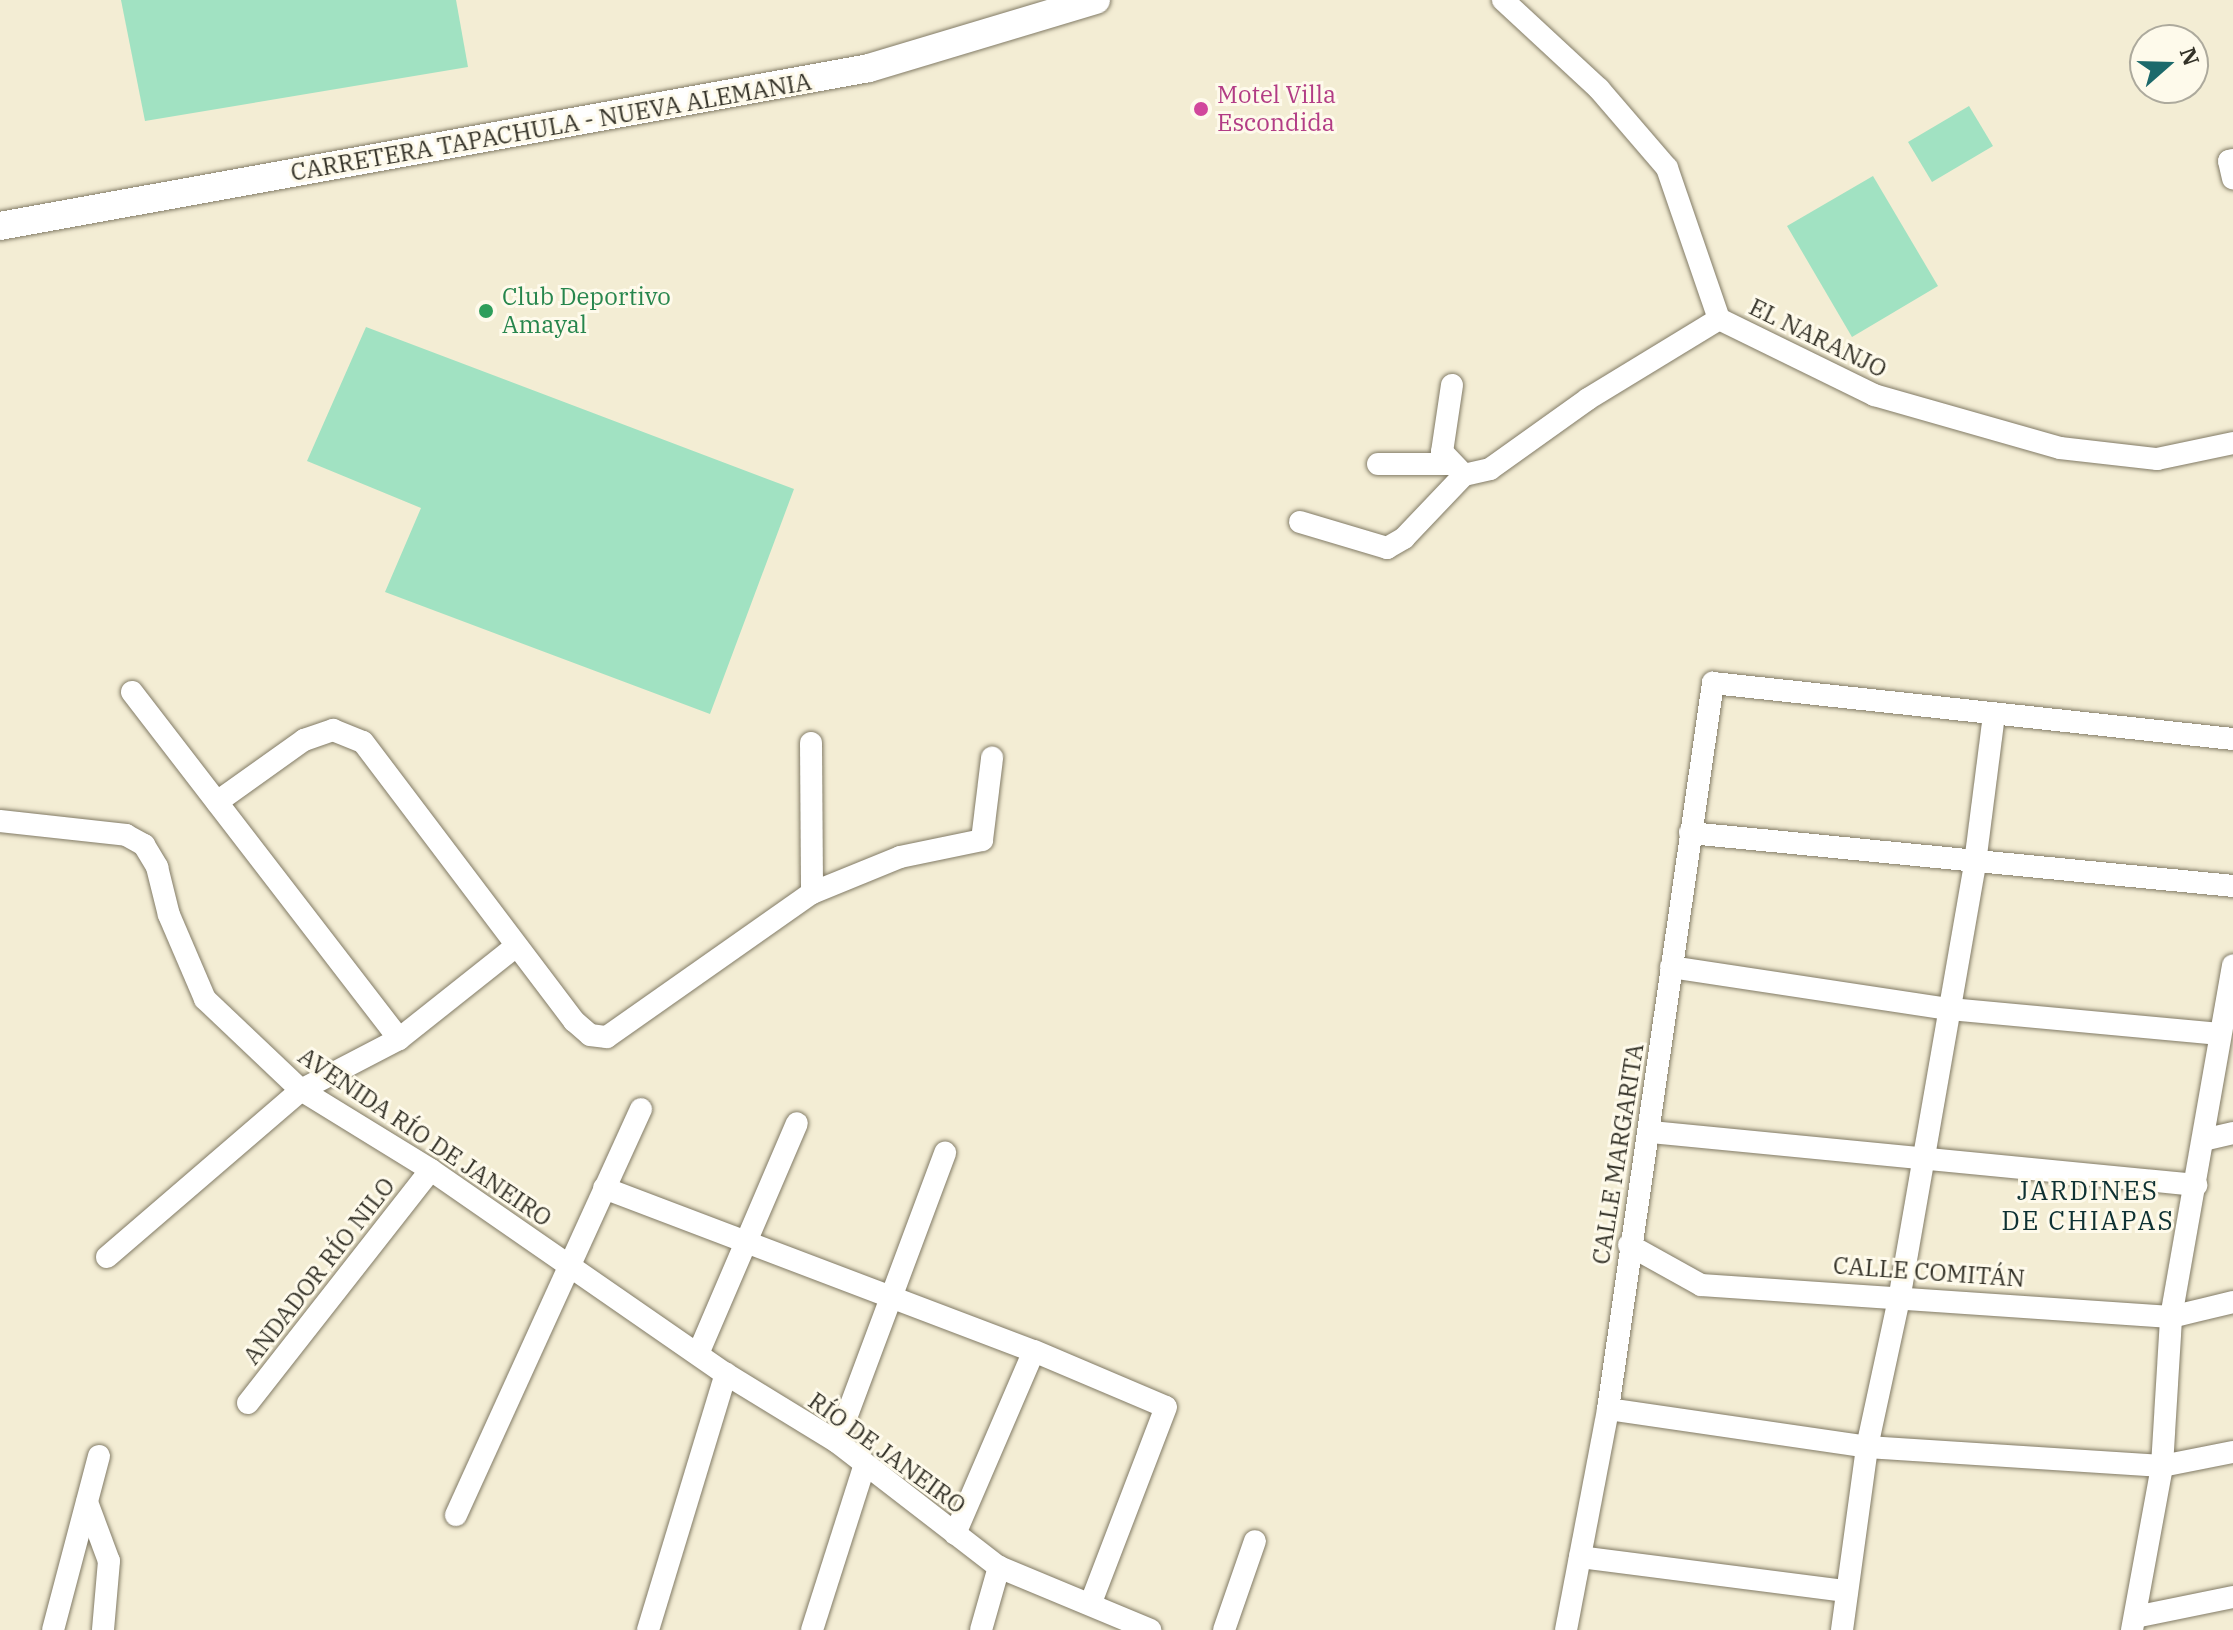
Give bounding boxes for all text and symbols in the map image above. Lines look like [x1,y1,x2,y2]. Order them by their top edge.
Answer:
north arrow [2129,24,2209,104]
text: N [2174,43,2207,69]
street label: CARRETERA TAPACHULA - NUEVA ALEMANIA [288,67,814,187]
place label: Motel Villa Escondida [1217,81,1336,137]
marker: Motel Villa Escondida [1192,100,1210,118]
place label: Club Deportivo Amayal [502,283,671,339]
street label: EL NARANJO [1744,292,1892,384]
marker: Club Deportivo Amayal [477,302,495,320]
street label: AVENIDA RÍO DE JANEIRO [293,1041,557,1233]
street label: CALLE MARGARITA [1586,1042,1650,1266]
street label: ANDADOR RÍO NILO [237,1172,401,1370]
district label: JARDINES DE CHIAPAS [2001,1175,2175,1236]
street label: CALLE COMITÁN [1832,1251,2026,1293]
street label: RÍO DE JANEIRO [803,1386,971,1520]

